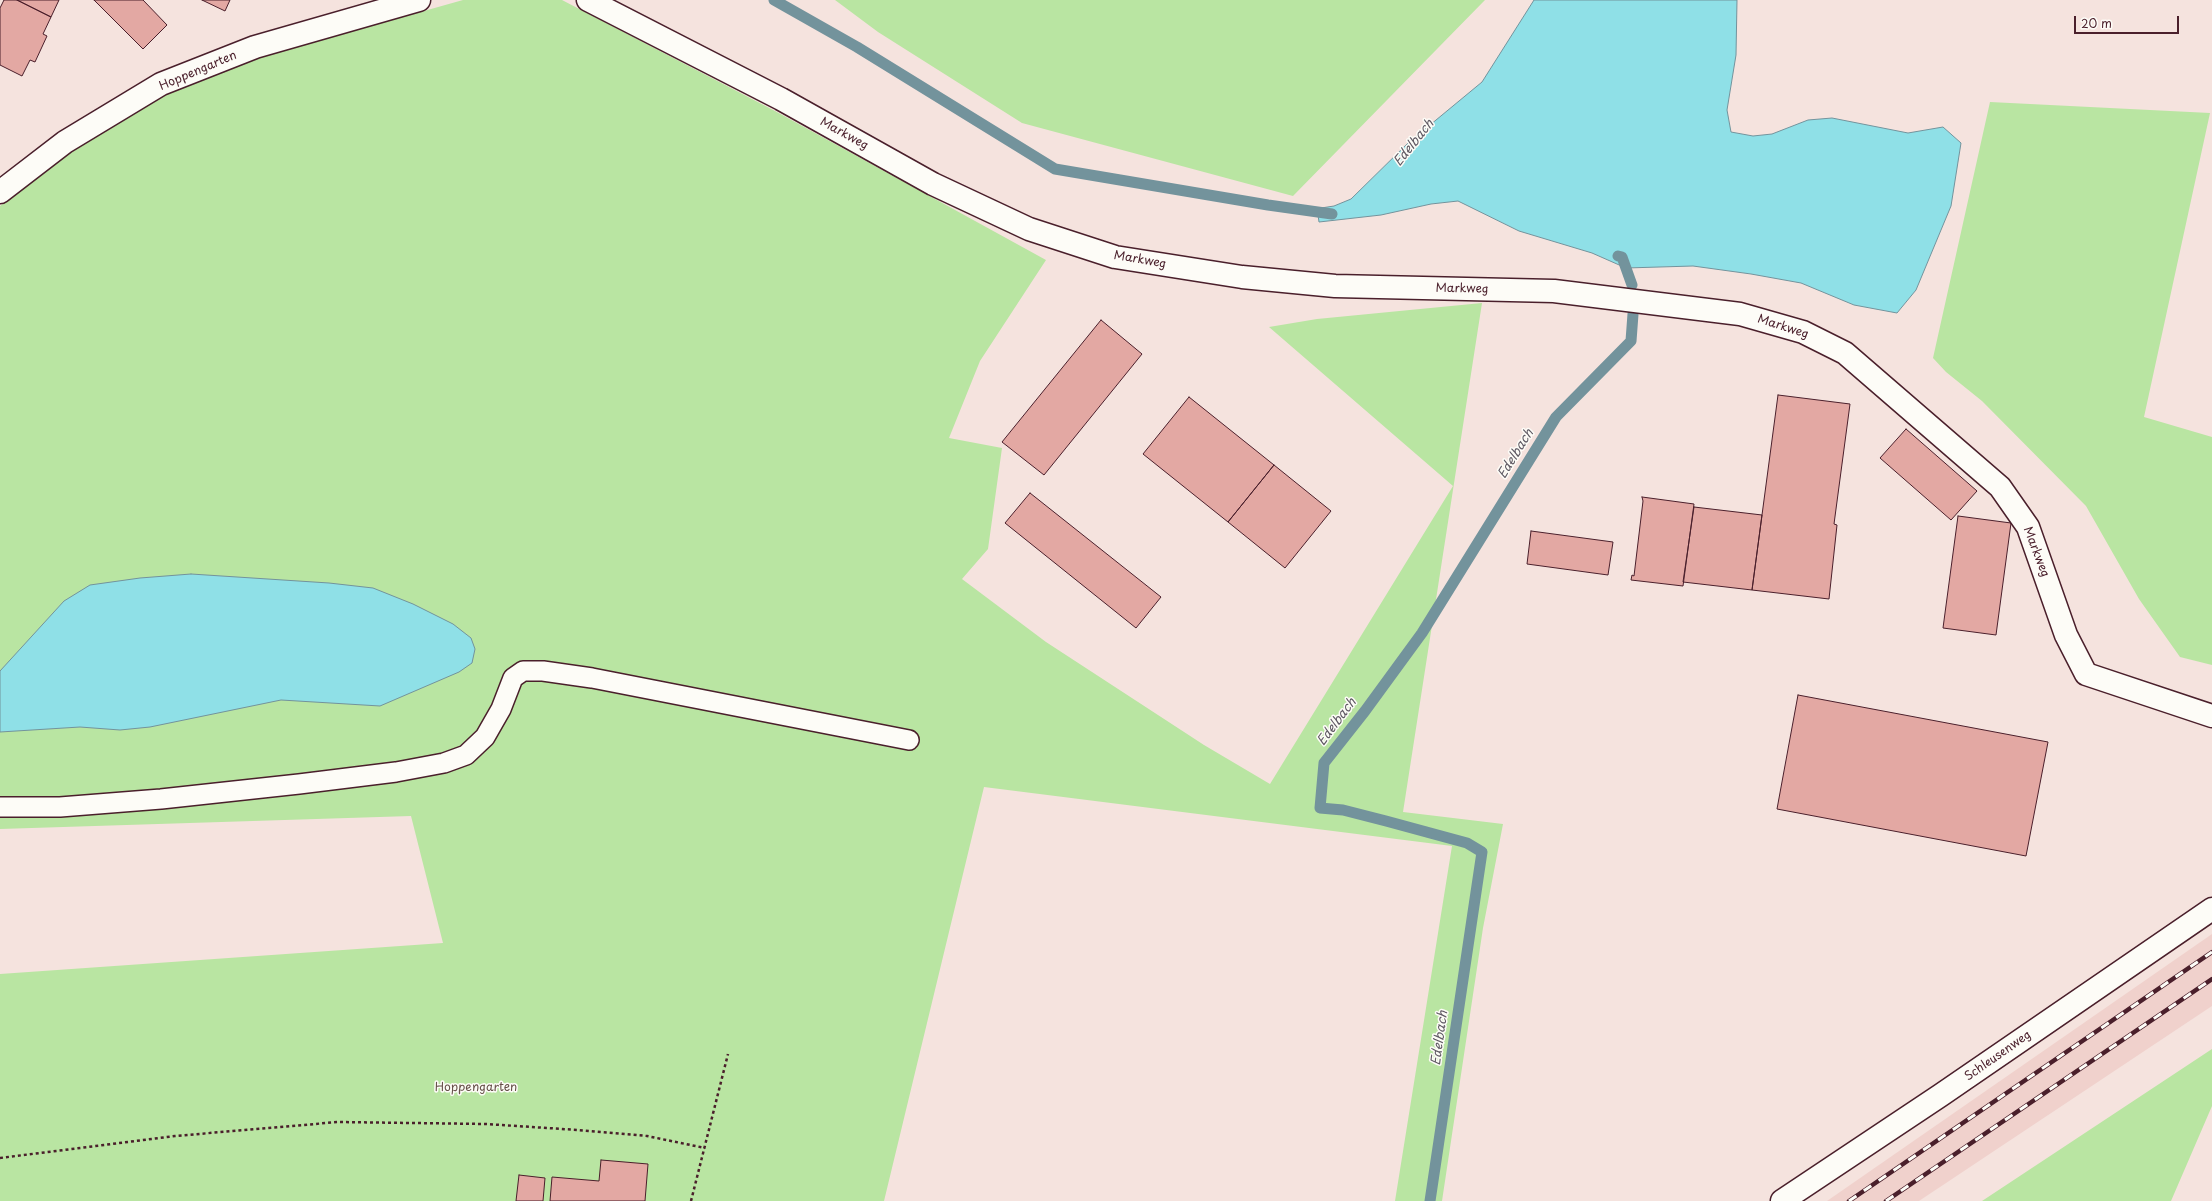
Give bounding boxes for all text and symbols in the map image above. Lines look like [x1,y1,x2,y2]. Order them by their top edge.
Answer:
scale bar [2076,8,2181,34]
text: 20 m [2081,14,2112,32]
street label: Hoppengarten [157,48,239,94]
street label: Markweg [817,115,871,153]
water label: Edelbach [1391,117,1437,169]
street label: Markweg [1113,248,1167,272]
street label: Markweg [1435,281,1489,297]
street label: Markweg [1756,312,1810,342]
water label: Edelbach [1495,426,1537,482]
street label: Markweg [2020,525,2052,579]
water label: Edelbach [1314,695,1360,749]
water label: Edelbach [1428,1010,1452,1066]
street label: Schleusenweg [1962,1028,2034,1084]
park label: Hoppengarten [435,1081,517,1095]

